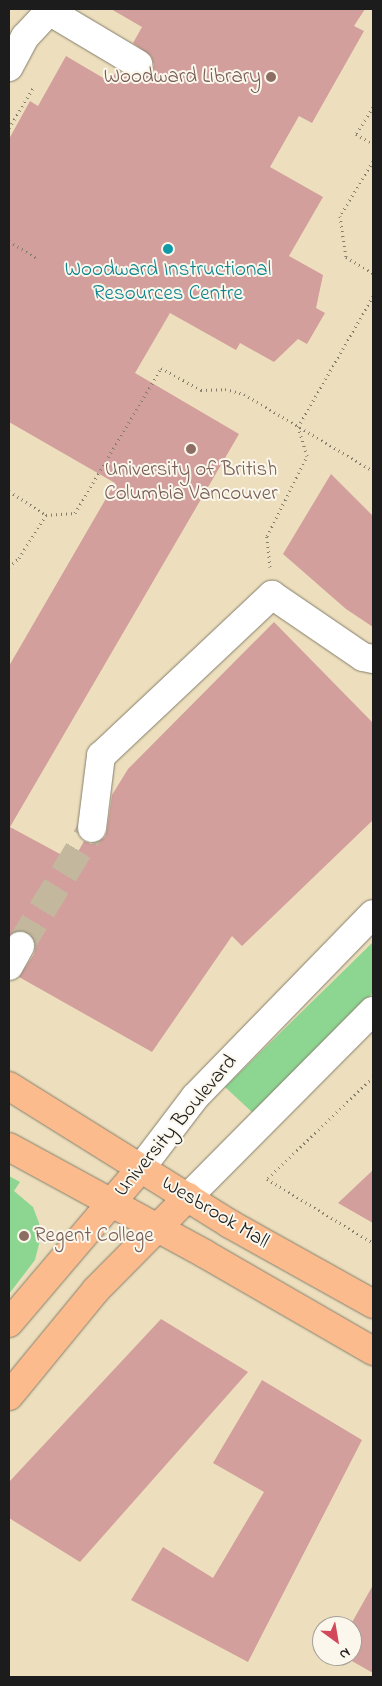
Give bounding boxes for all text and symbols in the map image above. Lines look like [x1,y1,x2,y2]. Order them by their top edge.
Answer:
place label: Woodward Library [104,64,261,90]
marker: Woodward Library [265,71,277,83]
marker: Woodward Instructional Resources Centre [162,243,174,255]
place label: Woodward Instructional Resources Centre [65,257,271,307]
marker: University of British Columbia Vancouver [185,443,197,455]
place label: University of British Columbia Vancouver [104,457,278,507]
street label: University Boulevard [109,1050,243,1202]
street label: Wesbrook Mall [157,1171,273,1255]
place label: Regent College [34,1223,154,1249]
marker: Regent College [18,1230,30,1242]
north arrow [312,1616,362,1666]
text: N [335,1642,354,1665]

